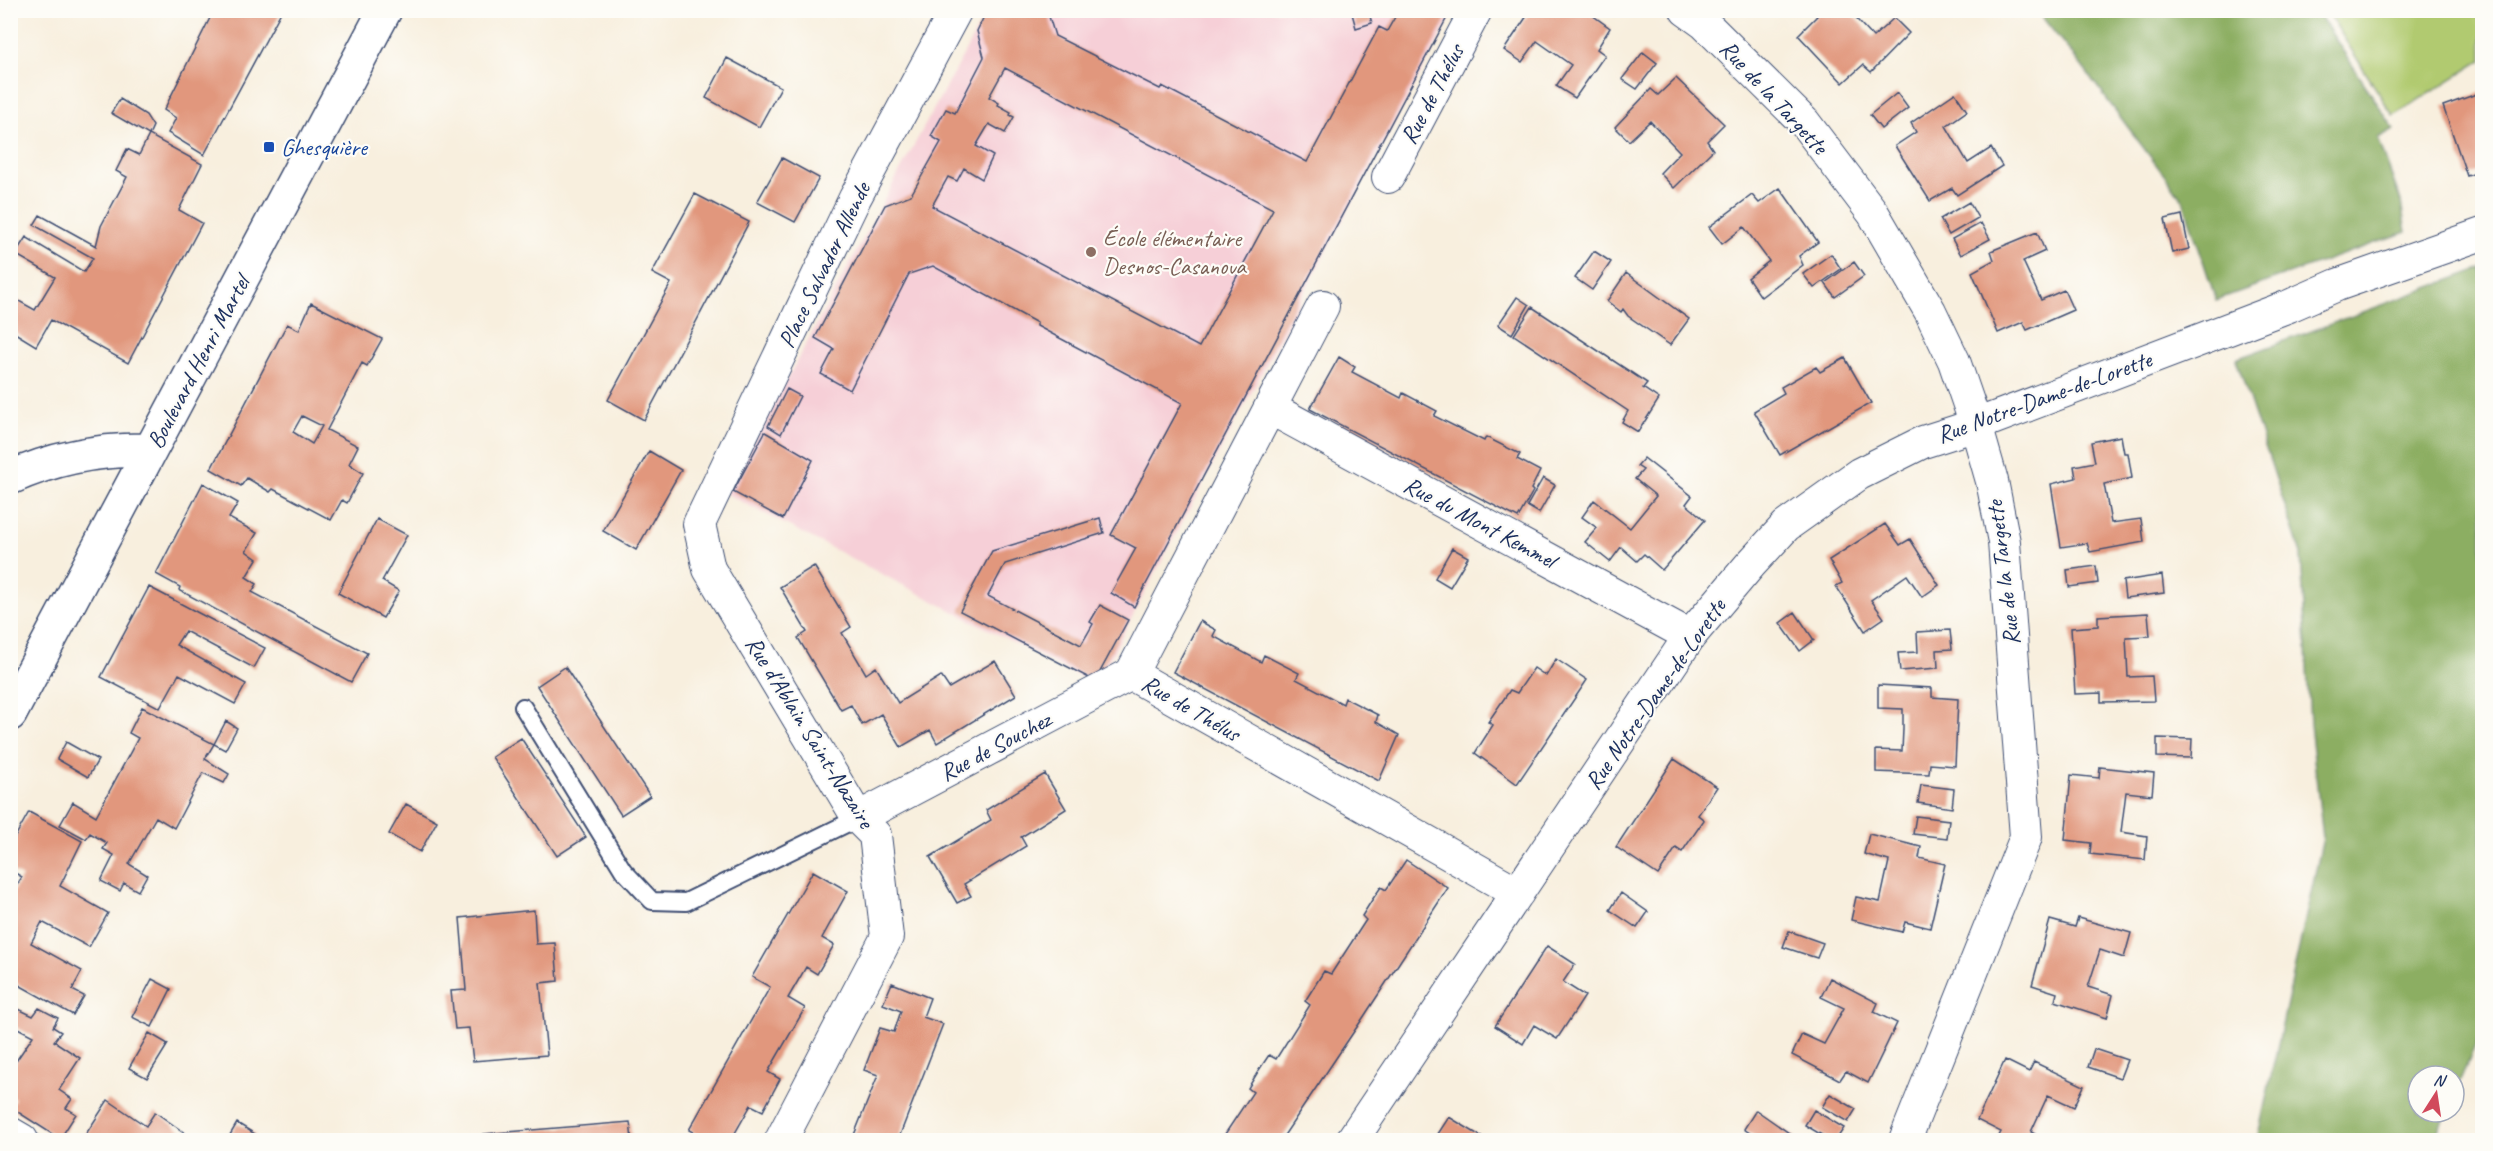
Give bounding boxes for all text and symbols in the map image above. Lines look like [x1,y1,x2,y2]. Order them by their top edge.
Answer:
street label: Rue de la Targette [1713,34,1836,162]
street label: Rue de Thélus [1393,37,1472,149]
place label: Ghesquière [281,132,369,162]
marker: Ghesquière [262,140,276,154]
street label: Place Salvador Allende [771,176,878,352]
place label: École élémentaire Desnos-Casanova [1103,223,1247,281]
marker: École élémentaire Desnos-Casanova [1084,245,1098,259]
street label: Boulevard Henri Martel [140,267,258,453]
street label: Rue Notre-Dame-de-Lorette [1933,343,2157,450]
street label: Rue du Mont Kemmel [1399,469,1565,577]
street label: Rue de la Targette [1979,497,2027,647]
street label: Rue Notre-Dame-de-Lorette [1578,591,1733,795]
street label: Rue d'Ablain Saint-Nazaire [739,631,882,835]
street label: Rue de Thélus [1137,668,1247,749]
street label: Rue de Souchez [934,703,1058,788]
north arrow [2406,1064,2466,1124]
text: N [2432,1069,2449,1092]

